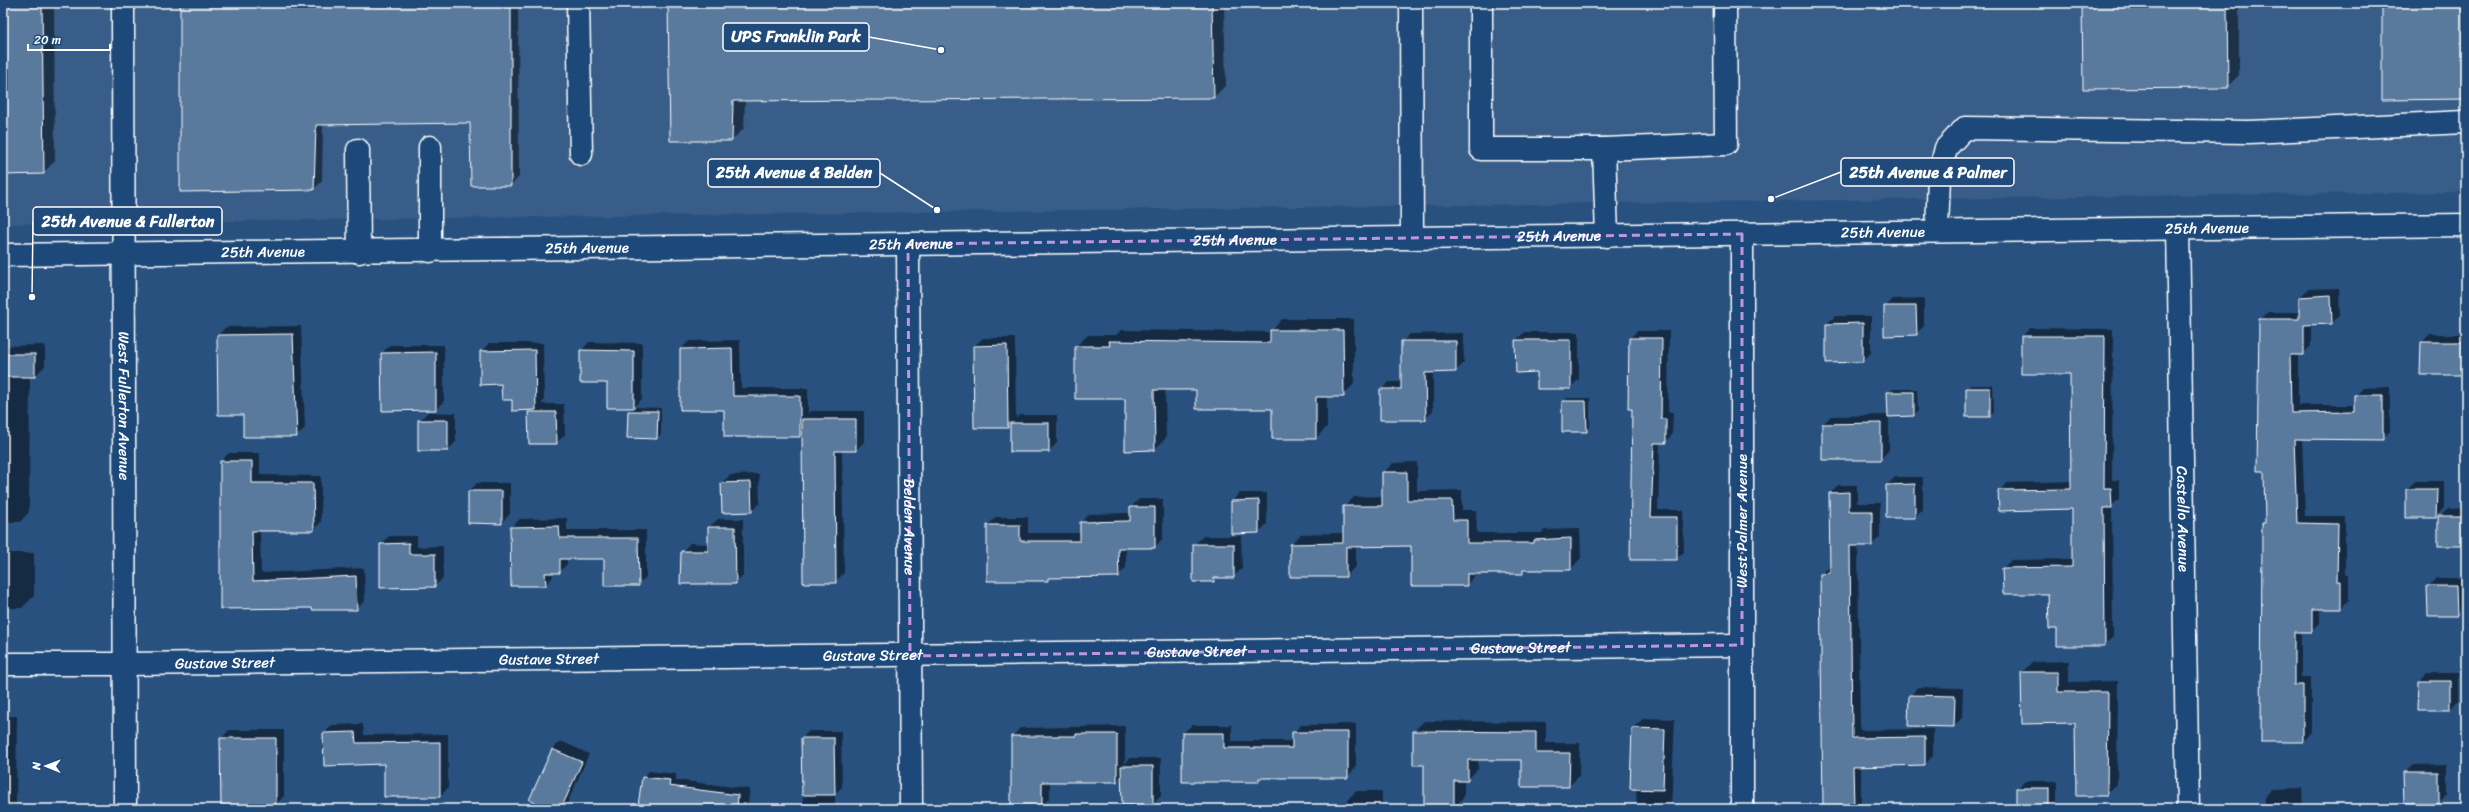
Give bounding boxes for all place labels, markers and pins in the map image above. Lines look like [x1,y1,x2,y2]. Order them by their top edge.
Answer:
callout: UPS Franklin Park [723,23,869,51]
callout: 25th Avenue & Palmer [1841,158,2014,186]
callout: 25th Avenue & Belden [708,159,880,187]
callout: 25th Avenue & Fullerton [33,207,222,235]

